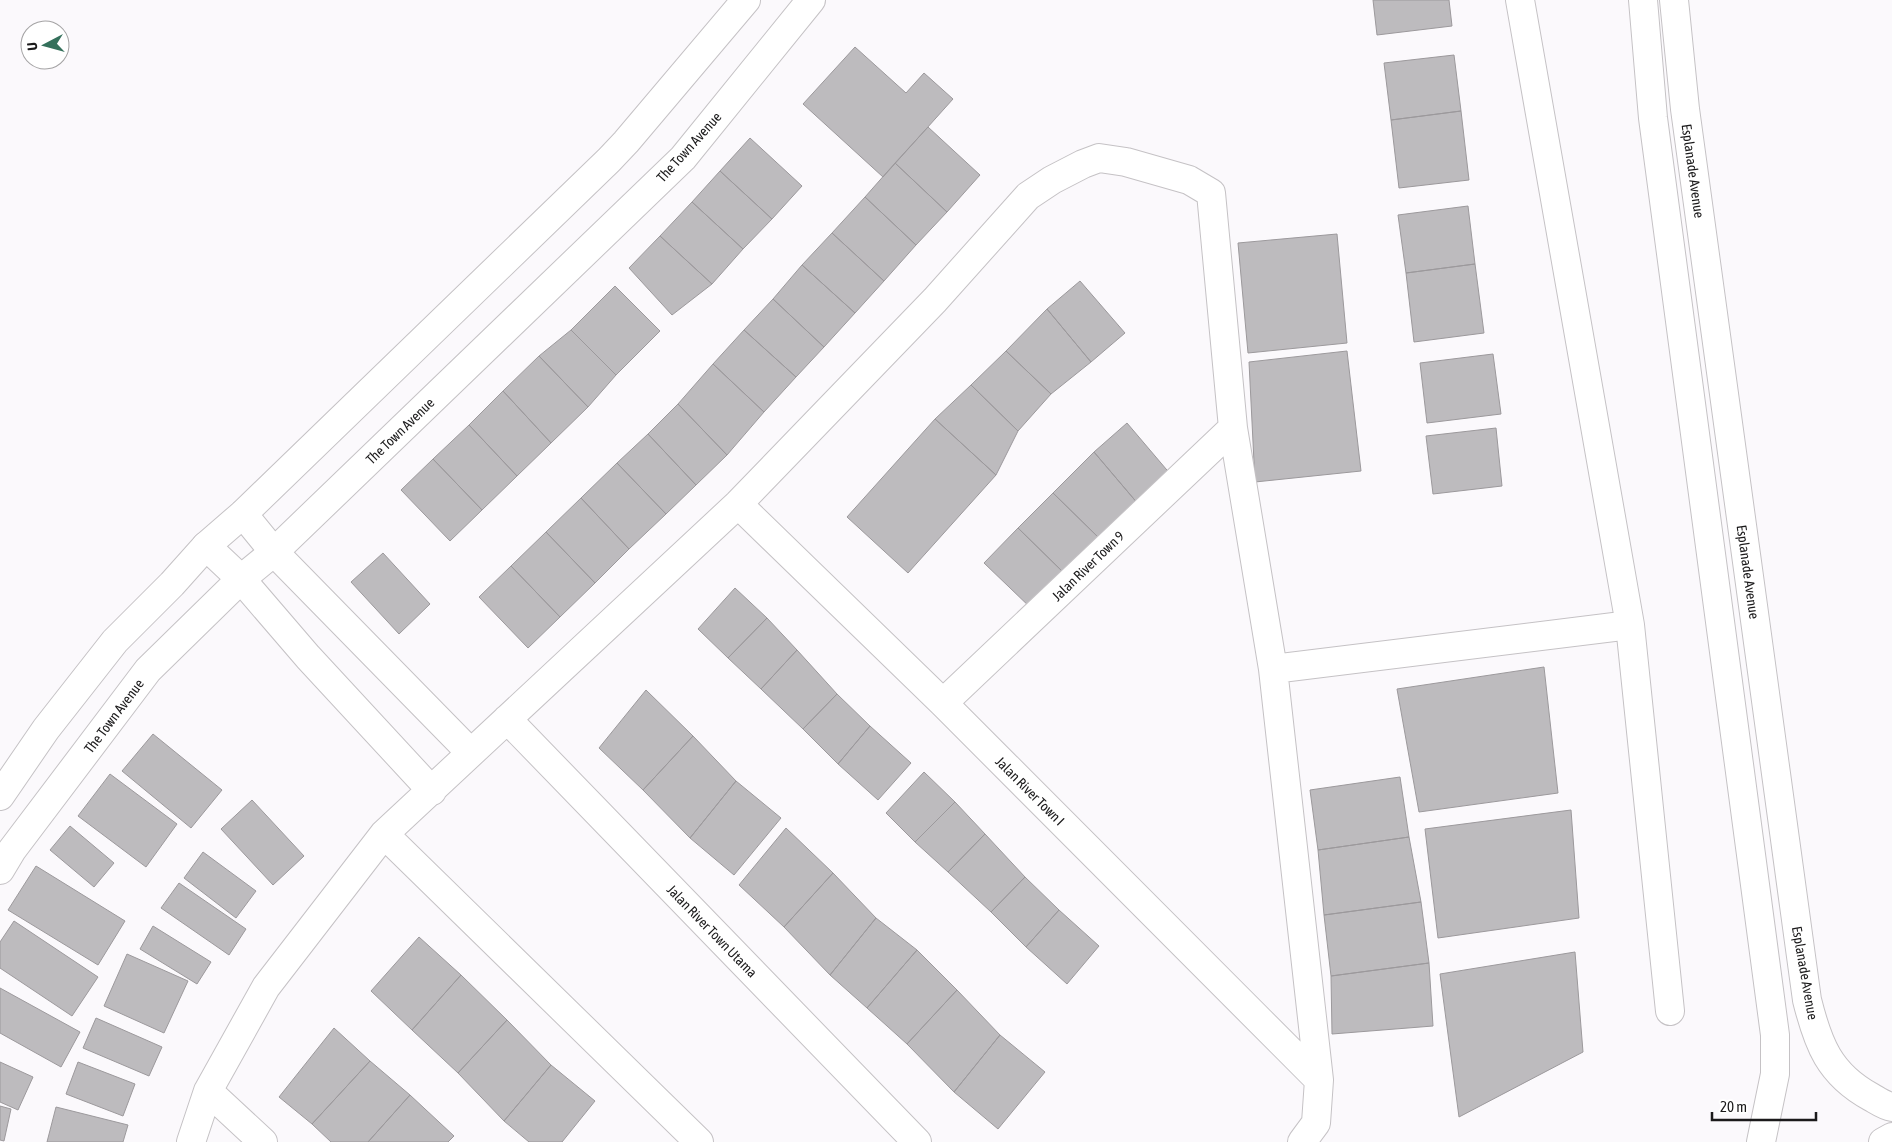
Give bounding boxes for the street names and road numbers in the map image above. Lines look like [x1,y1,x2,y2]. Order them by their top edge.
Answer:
street label: The Town Avenue [653,109,725,185]
street label: Esplanade Avenue [1678,123,1708,219]
street label: The Town Avenue [363,395,437,467]
street label: Esplanade Avenue [1733,524,1763,620]
street label: Jalan River Town 9 [1049,528,1127,604]
street label: The Town Avenue [81,676,147,756]
street label: Jalan River Town I [992,753,1068,829]
street label: Jalan River Town Utama [664,881,760,981]
street label: Esplanade Avenue [1789,925,1821,1021]

